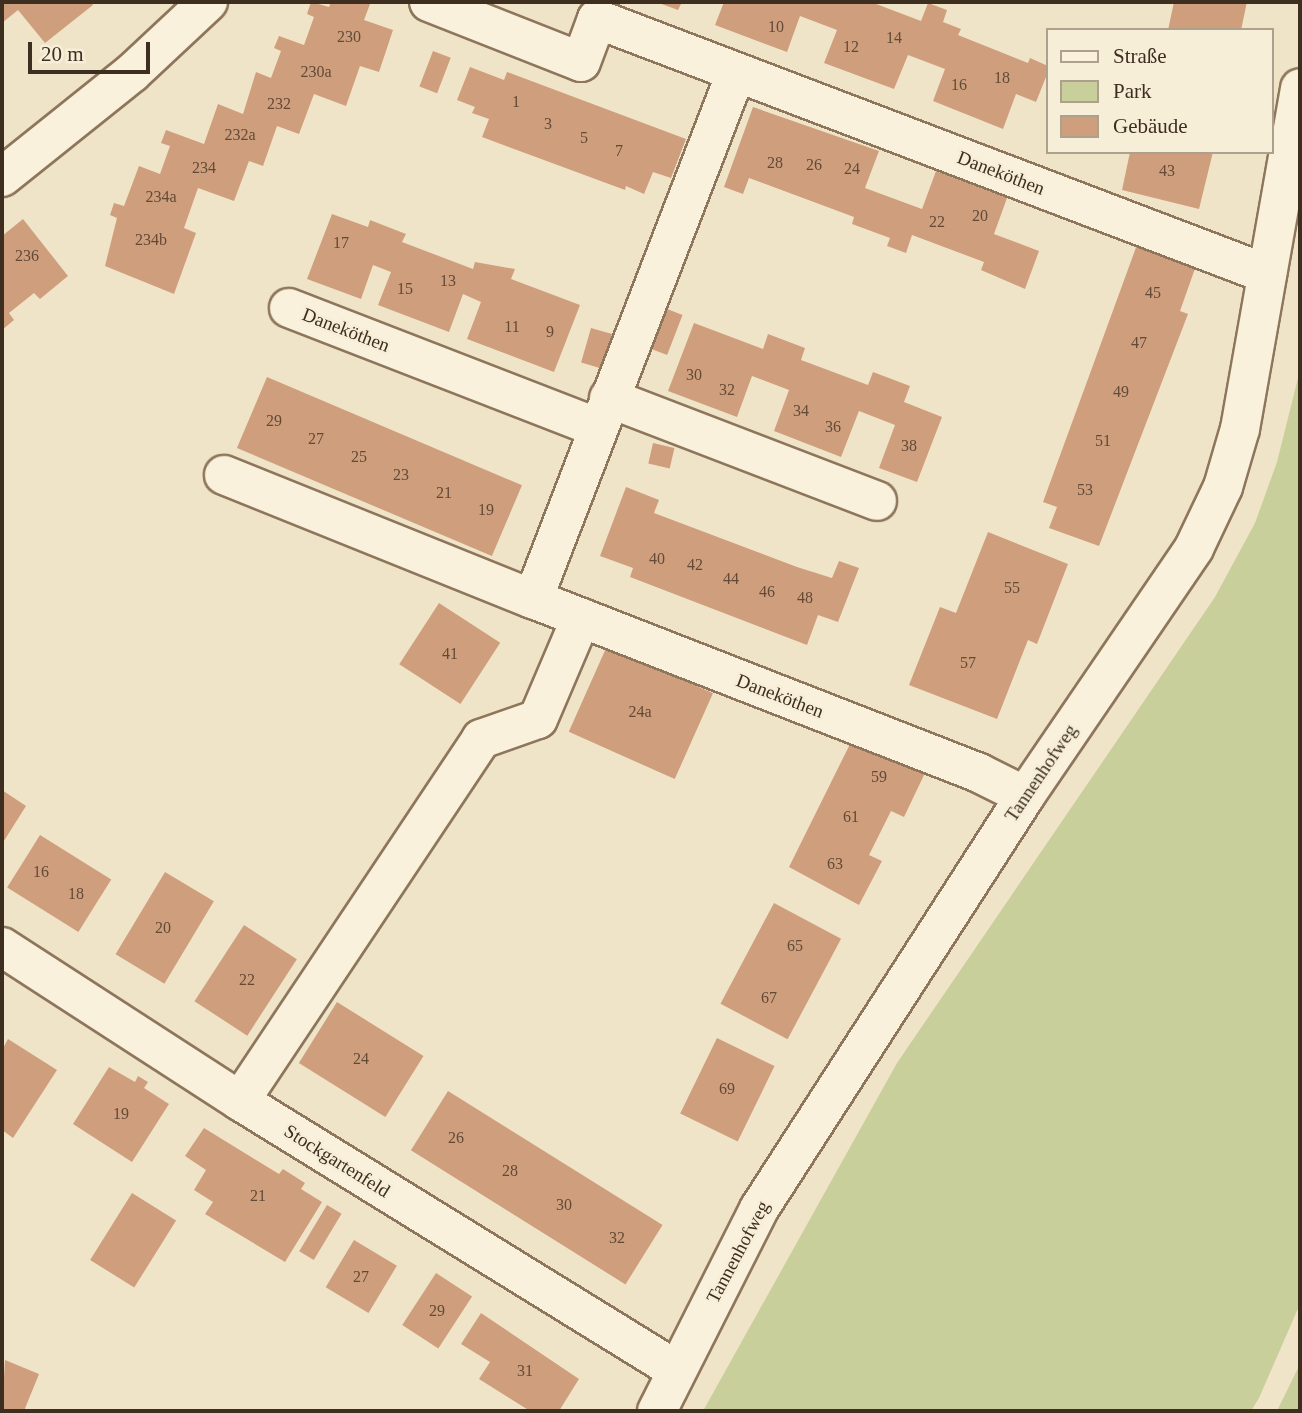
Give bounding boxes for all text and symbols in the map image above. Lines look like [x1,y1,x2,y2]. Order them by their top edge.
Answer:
house number: 10 [768,17,784,37]
house number: 230 [337,27,361,47]
scale bar [32,28,154,72]
house number: 14 [886,28,902,48]
legend [1046,28,1274,154]
house number: 12 [843,37,859,57]
text: 20 m [41,42,84,66]
text: Straße [1113,44,1167,68]
house number: 230a [300,62,332,82]
house number: 18 [994,68,1010,88]
house number: 16 [951,75,967,95]
text: Park [1113,79,1152,103]
house number: 1 [512,92,520,112]
house number: 232 [267,94,291,114]
house number: 3 [544,114,552,134]
text: Gebäude [1113,114,1188,138]
house number: 232a [224,125,256,145]
house number: 5 [580,128,588,148]
house number: 7 [615,141,623,161]
street label: Daneköthen [954,146,1048,200]
house number: 28 [767,153,783,173]
house number: 26 [806,155,822,175]
house number: 234 [192,158,216,178]
house number: 24 [844,159,860,179]
house number: 43 [1159,161,1175,181]
house number: 234a [145,187,177,207]
house number: 20 [972,206,988,226]
house number: 22 [929,212,945,232]
house number: 234b [135,230,167,250]
house number: 17 [333,233,349,253]
house number: 236 [15,246,39,266]
house number: 13 [440,271,456,291]
house number: 15 [397,279,413,299]
house number: 45 [1145,283,1161,303]
street label: Daneköthen [299,303,393,357]
house number: 11 [504,317,520,337]
house number: 9 [546,322,554,342]
house number: 47 [1131,333,1147,353]
house number: 30 [686,365,702,385]
house number: 32 [719,380,735,400]
house number: 49 [1113,382,1129,402]
house number: 34 [793,401,809,421]
house number: 29 [266,411,282,431]
house number: 36 [825,417,841,437]
house number: 27 [308,429,324,449]
house number: 51 [1095,431,1111,451]
house number: 38 [901,436,917,456]
house number: 25 [351,447,367,467]
house number: 23 [393,465,409,485]
house number: 53 [1077,480,1093,500]
house number: 21 [436,483,452,503]
house number: 19 [478,500,494,520]
house number: 40 [649,549,665,569]
house number: 42 [687,555,703,575]
house number: 44 [723,569,739,589]
house number: 55 [1004,578,1020,598]
house number: 46 [759,582,775,602]
house number: 48 [797,588,813,608]
house number: 41 [442,644,458,664]
house number: 57 [960,653,976,673]
street label: Daneköthen [733,669,827,723]
house number: 24a [628,702,652,722]
street label: Tannenhofweg [1000,720,1082,826]
house number: 59 [871,767,887,787]
house number: 61 [843,807,859,827]
house number: 63 [827,854,843,874]
house number: 16 [33,862,49,882]
house number: 18 [68,884,84,904]
house number: 20 [155,918,171,938]
house number: 65 [787,936,803,956]
house number: 22 [239,970,255,990]
house number: 67 [761,988,777,1008]
house number: 24 [353,1049,369,1069]
house number: 69 [719,1079,735,1099]
house number: 19 [113,1104,129,1124]
street label: Stockgartenfeld [280,1119,394,1203]
house number: 26 [448,1128,464,1148]
house number: 28 [502,1161,518,1181]
house number: 21 [250,1186,266,1206]
house number: 30 [556,1195,572,1215]
street label: Tannenhofweg [701,1197,775,1307]
house number: 32 [609,1228,625,1248]
house number: 27 [353,1267,369,1287]
house number: 29 [429,1301,445,1321]
house number: 31 [517,1361,533,1381]

